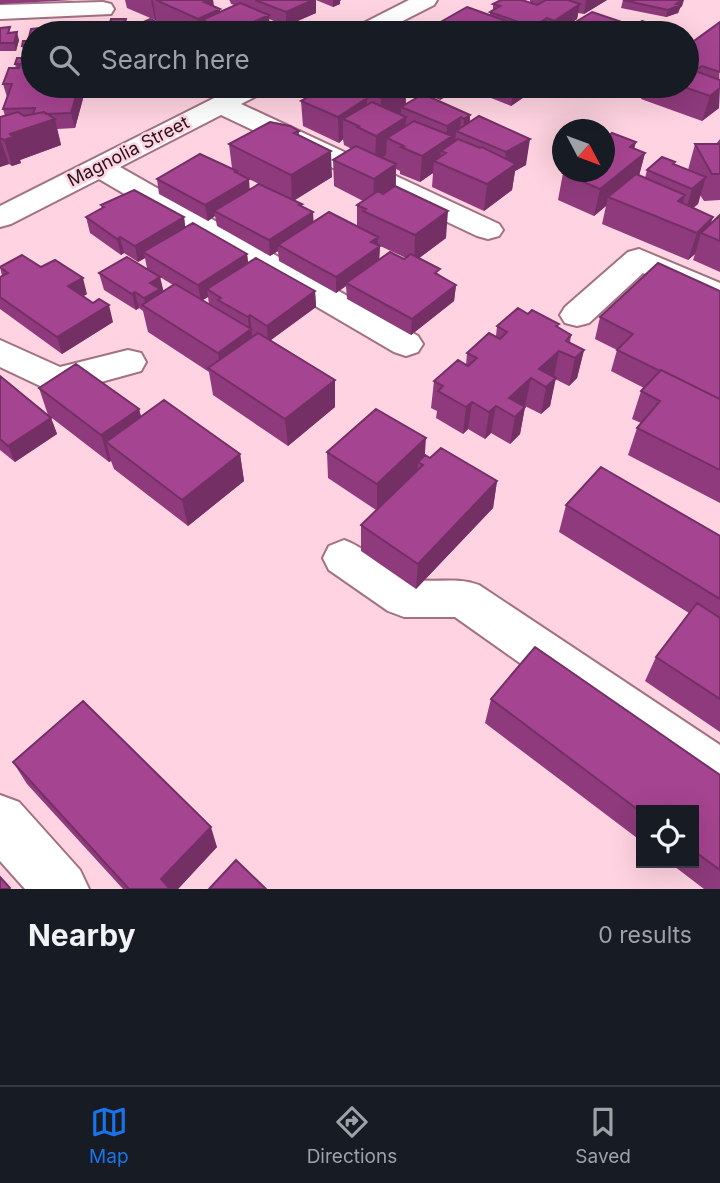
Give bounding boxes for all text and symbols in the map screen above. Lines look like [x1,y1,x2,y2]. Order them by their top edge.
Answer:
search box [21,21,699,98]
icon: search [45,41,83,79]
text: Search here [101,44,250,75]
street label: Magnolia Street [64,111,192,191]
north arrow [552,119,615,182]
map controls [636,805,699,868]
button: locate [636,805,699,868]
text: Nearby [28,917,136,953]
text: 0 results [598,921,692,949]
tab: Map [89,1103,129,1168]
tab: Directions [307,1103,397,1168]
tab: Saved [575,1103,631,1168]

